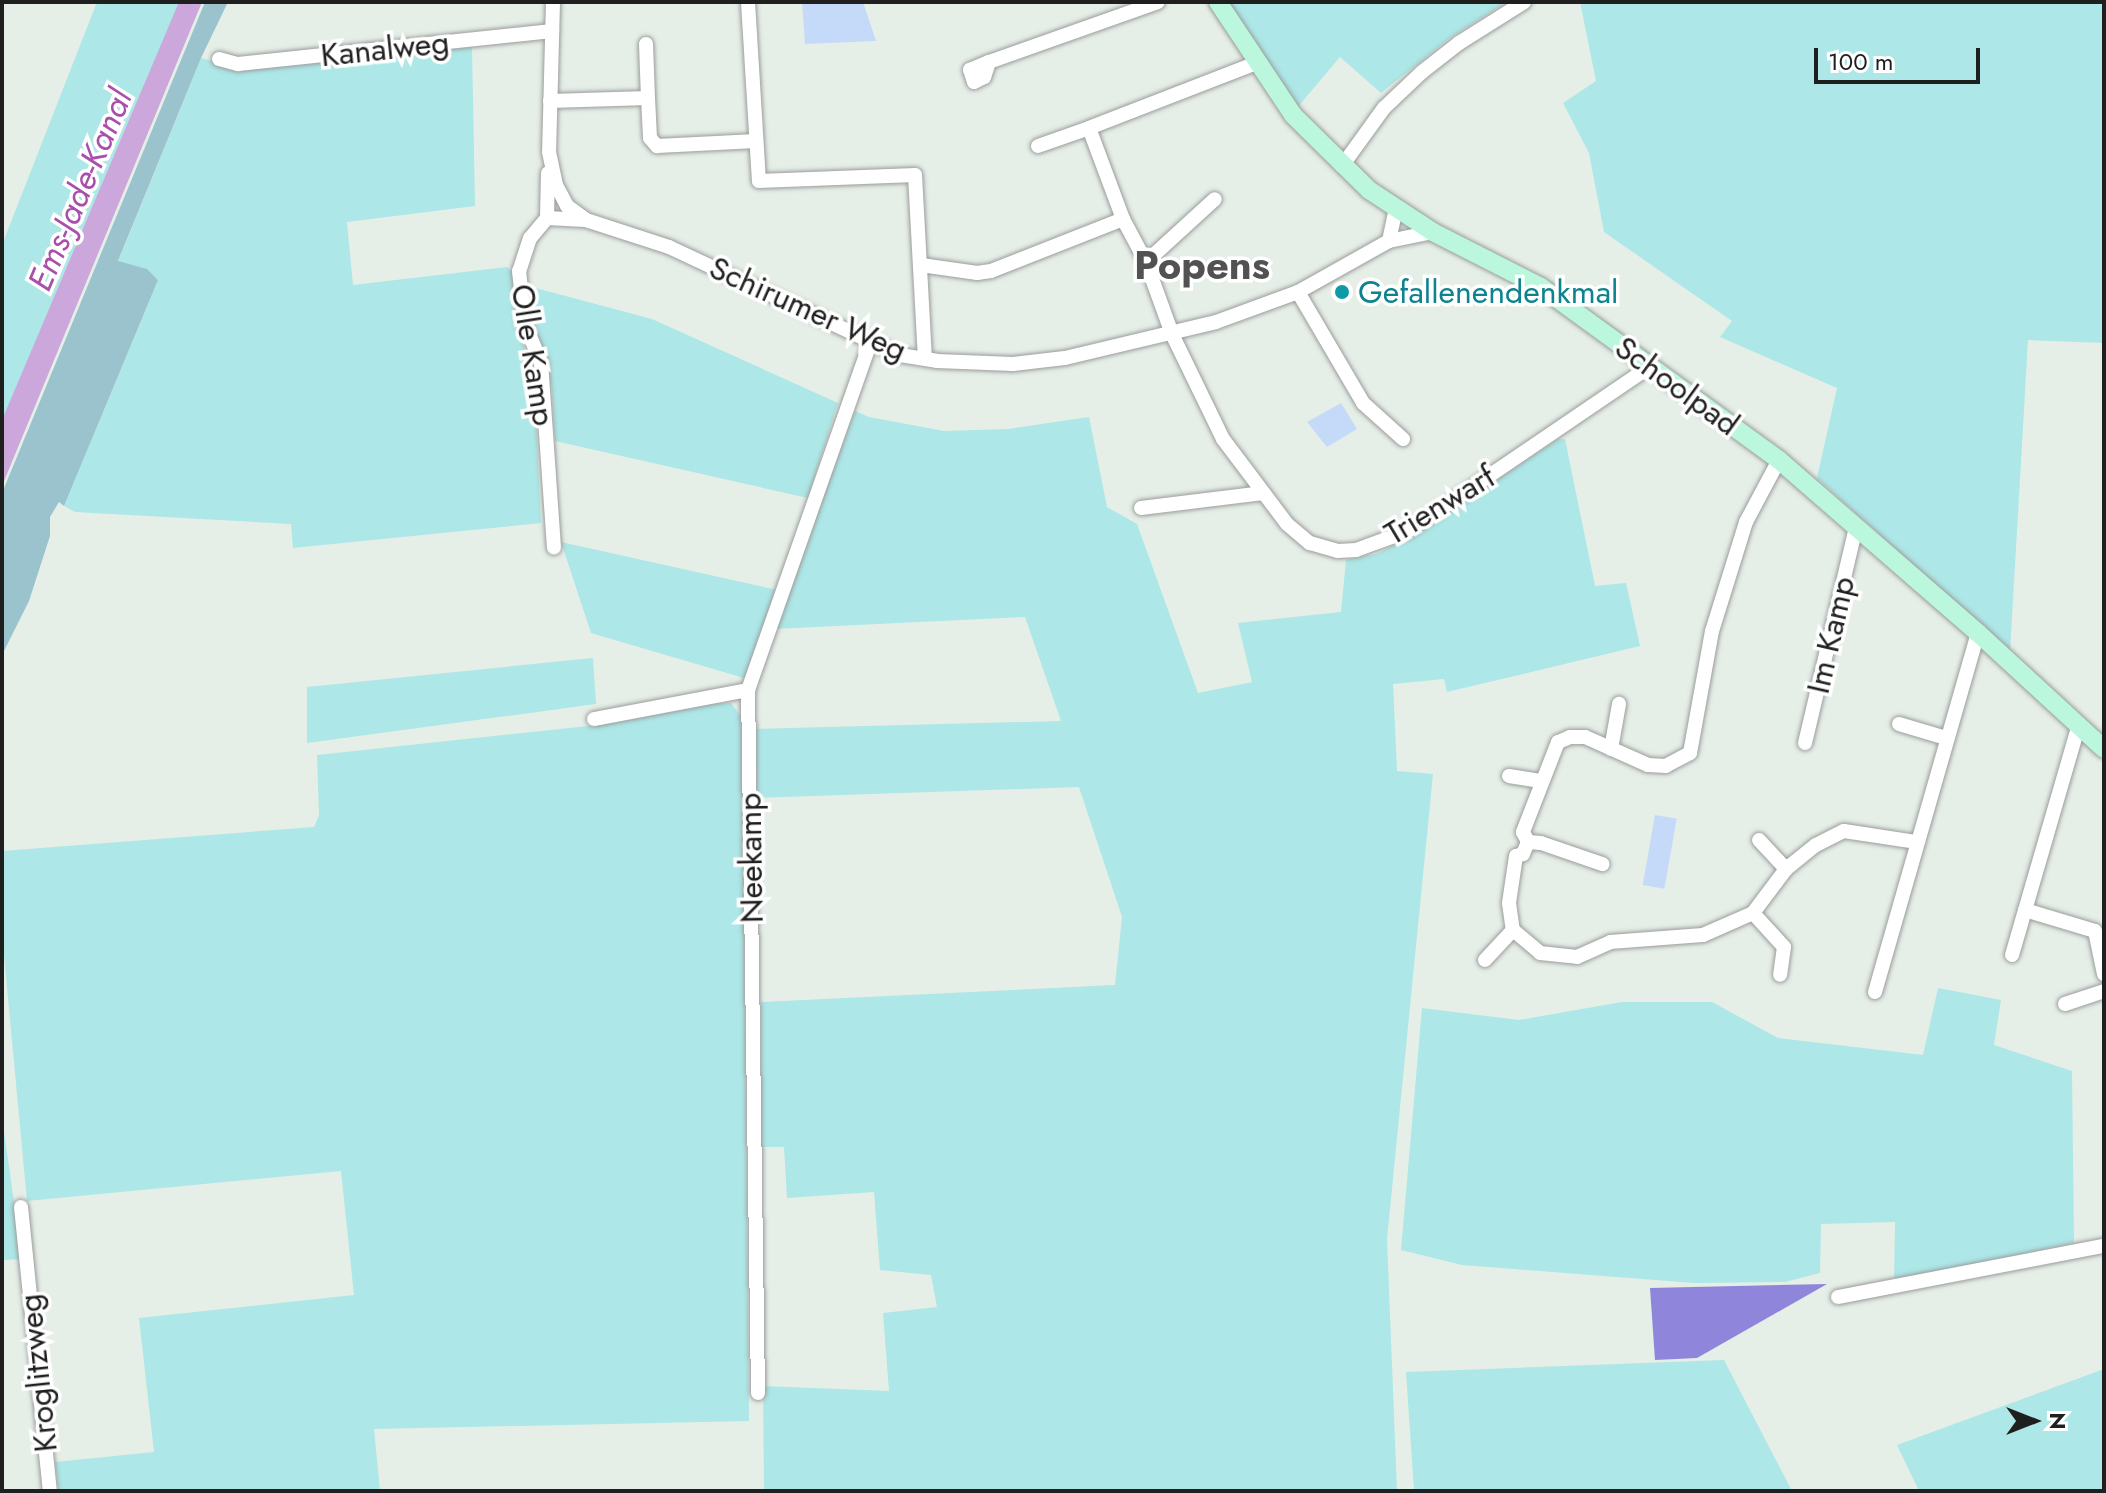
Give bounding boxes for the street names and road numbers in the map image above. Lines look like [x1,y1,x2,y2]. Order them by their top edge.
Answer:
street label: Kanalweg [319,23,451,75]
street label: Schirumer Weg [704,248,912,370]
street label: Olle Kamp [503,281,563,429]
street label: Schoolpad [1608,328,1746,444]
street label: Trienwarf [1378,457,1502,553]
street label: Im Kamp [1799,573,1863,697]
street label: Neekamp [731,792,771,924]
street label: Kroglitzweg [11,1292,65,1454]

